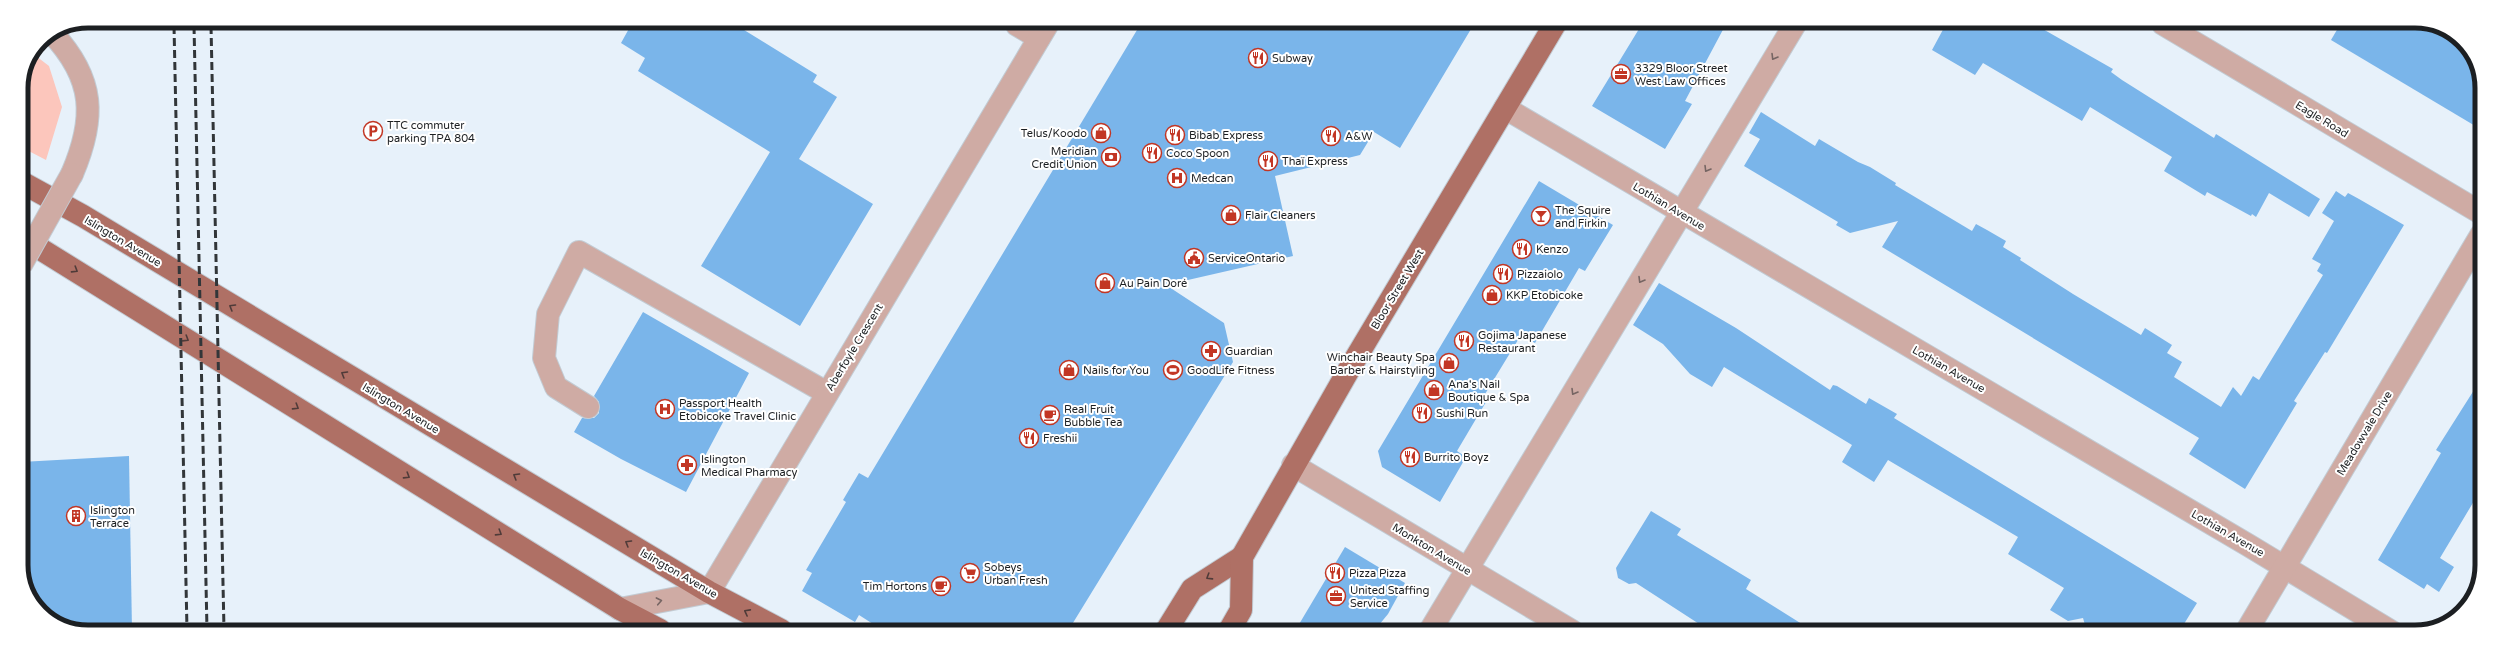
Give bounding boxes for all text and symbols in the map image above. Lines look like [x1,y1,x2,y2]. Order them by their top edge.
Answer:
restaurant icon: Subway [1247,47,1269,69]
place label: Subway [1272,52,1313,65]
one-way arrow [1772,53,1779,60]
place label: 3329 Bloor Street West Law Offices [1635,62,1728,88]
office icon: 3329 Bloor Street West Law Offices [1610,63,1632,85]
street label: Eagle Road [2293,99,2351,140]
place label: TTC commuter parking TPA 804 [387,119,475,145]
parking icon: TTC commuter parking TPA 804 [362,120,384,142]
shop icon: Telus/Koodo [1090,122,1112,144]
restaurant icon: Bibab Express [1164,124,1186,146]
restaurant icon: A&W [1320,125,1342,147]
place label: Telus/Koodo [1021,127,1087,140]
place label: Bibab Express [1189,129,1263,142]
place label: A&W [1345,130,1372,143]
restaurant icon: Coco Spoon [1141,142,1163,164]
place label: Meridian Credit Union [1031,145,1097,171]
bank icon: Meridian Credit Union [1100,146,1122,168]
place label: Coco Spoon [1166,147,1229,160]
restaurant icon: Thaï Express [1257,150,1279,172]
place label: Thaï Express [1282,155,1348,168]
one-way arrow [1705,165,1712,172]
hospital icon: Medcan [1166,167,1188,189]
place label: Medcan [1191,172,1233,185]
street label: Lothian Avenue [1630,180,1707,233]
shop icon: Flair Cleaners [1220,204,1242,226]
place label: The Squire and Firkin [1555,204,1611,230]
bar icon: The Squire and Firkin [1530,205,1552,227]
place label: Flair Cleaners [1245,209,1316,222]
street label: Islington Avenue [82,213,163,269]
restaurant icon: Kenzo [1511,238,1533,260]
place label: Kenzo [1536,243,1569,256]
public building icon: ServiceOntario [1183,247,1205,269]
street label: Bloor Street West [1368,247,1427,332]
place label: ServiceOntario [1208,252,1286,265]
restaurant icon: Pizzaiolo [1492,263,1514,285]
one-way arrow [71,265,78,273]
place label: Pizzaiolo [1517,268,1563,281]
shop icon: Au Pain Doré [1094,272,1116,294]
one-way arrow [1638,276,1645,283]
place label: Au Pain Doré [1119,277,1187,290]
shop icon: KKP Etobicoke [1481,284,1503,306]
place label: KKP Etobicoke [1506,289,1583,302]
street label: Aberfoyle Crescent [823,301,886,393]
one-way arrow [229,305,236,312]
place label: Gojima Japanese Restaurant [1478,329,1567,355]
restaurant icon: Gojima Japanese Restaurant [1453,330,1475,352]
one-way arrow [182,334,189,341]
pharmacy icon: Guardian [1200,340,1222,362]
street label: Lothian Avenue [1910,343,1987,395]
place label: Guardian [1225,345,1273,358]
place label: Winchair Beauty Spa Barber & Hairstyling [1327,351,1435,377]
shop icon: Winchair Beauty Spa Barber & Hairstyling [1438,352,1460,374]
shop icon: Nails for You [1058,359,1080,381]
sports icon: GoodLife Fitness [1162,359,1184,381]
place label: Nails for You [1083,364,1149,377]
place label: GoodLife Fitness [1187,364,1275,377]
one-way arrow [341,371,348,379]
place label: Ana's Nail Boutique & Spa [1448,378,1529,404]
shop icon: Ana's Nail Boutique & Spa [1423,379,1445,401]
street label: Islington Avenue [360,380,441,436]
one-way arrow [1571,388,1579,395]
street label: Meadowvale Drive [2334,389,2395,478]
place label: Passport Health Etobicoke Travel Clinic [679,397,796,423]
hospital icon: Passport Health Etobicoke Travel Clinic [654,398,676,420]
restaurant icon: Sushi Run [1411,402,1433,424]
one-way arrow [292,403,299,410]
place label: Real Fruit Bubble Tea [1064,403,1122,429]
cafe icon: Real Fruit Bubble Tea [1039,404,1061,426]
place label: Sushi Run [1436,407,1488,420]
restaurant icon: Freshii [1018,427,1040,449]
place label: Freshii [1043,432,1077,445]
restaurant icon: Burrito Boyz [1399,446,1421,468]
place label: Burrito Boyz [1424,451,1489,464]
place label: Islington Medical Pharmacy [701,453,798,479]
pharmacy icon: Islington Medical Pharmacy [676,454,698,476]
one-way arrow [403,471,410,479]
one-way arrow [513,474,520,481]
place label: Islington Terrace [90,504,135,530]
building icon: Islington Terrace [65,505,87,527]
street label: Lothian Avenue [2189,507,2266,559]
street label: Monkton Avenue [1390,521,1473,578]
one-way arrow [495,528,502,536]
one-way arrow [625,540,632,548]
street label: Islington Avenue [638,546,720,601]
place label: Sobeys Urban Fresh [984,561,1048,587]
supermarket icon: Sobeys Urban Fresh [959,562,981,584]
restaurant icon: Pizza Pizza [1324,562,1346,584]
place label: Pizza Pizza [1349,567,1406,580]
one-way arrow [1206,573,1213,580]
cafe icon: Tim Hortons [930,575,952,597]
place label: Tim Hortons [863,580,927,593]
place label: United Staffing Service [1350,584,1430,610]
office icon: United Staffing Service [1325,585,1347,607]
one-way arrow [656,598,662,606]
one-way arrow [744,609,751,617]

